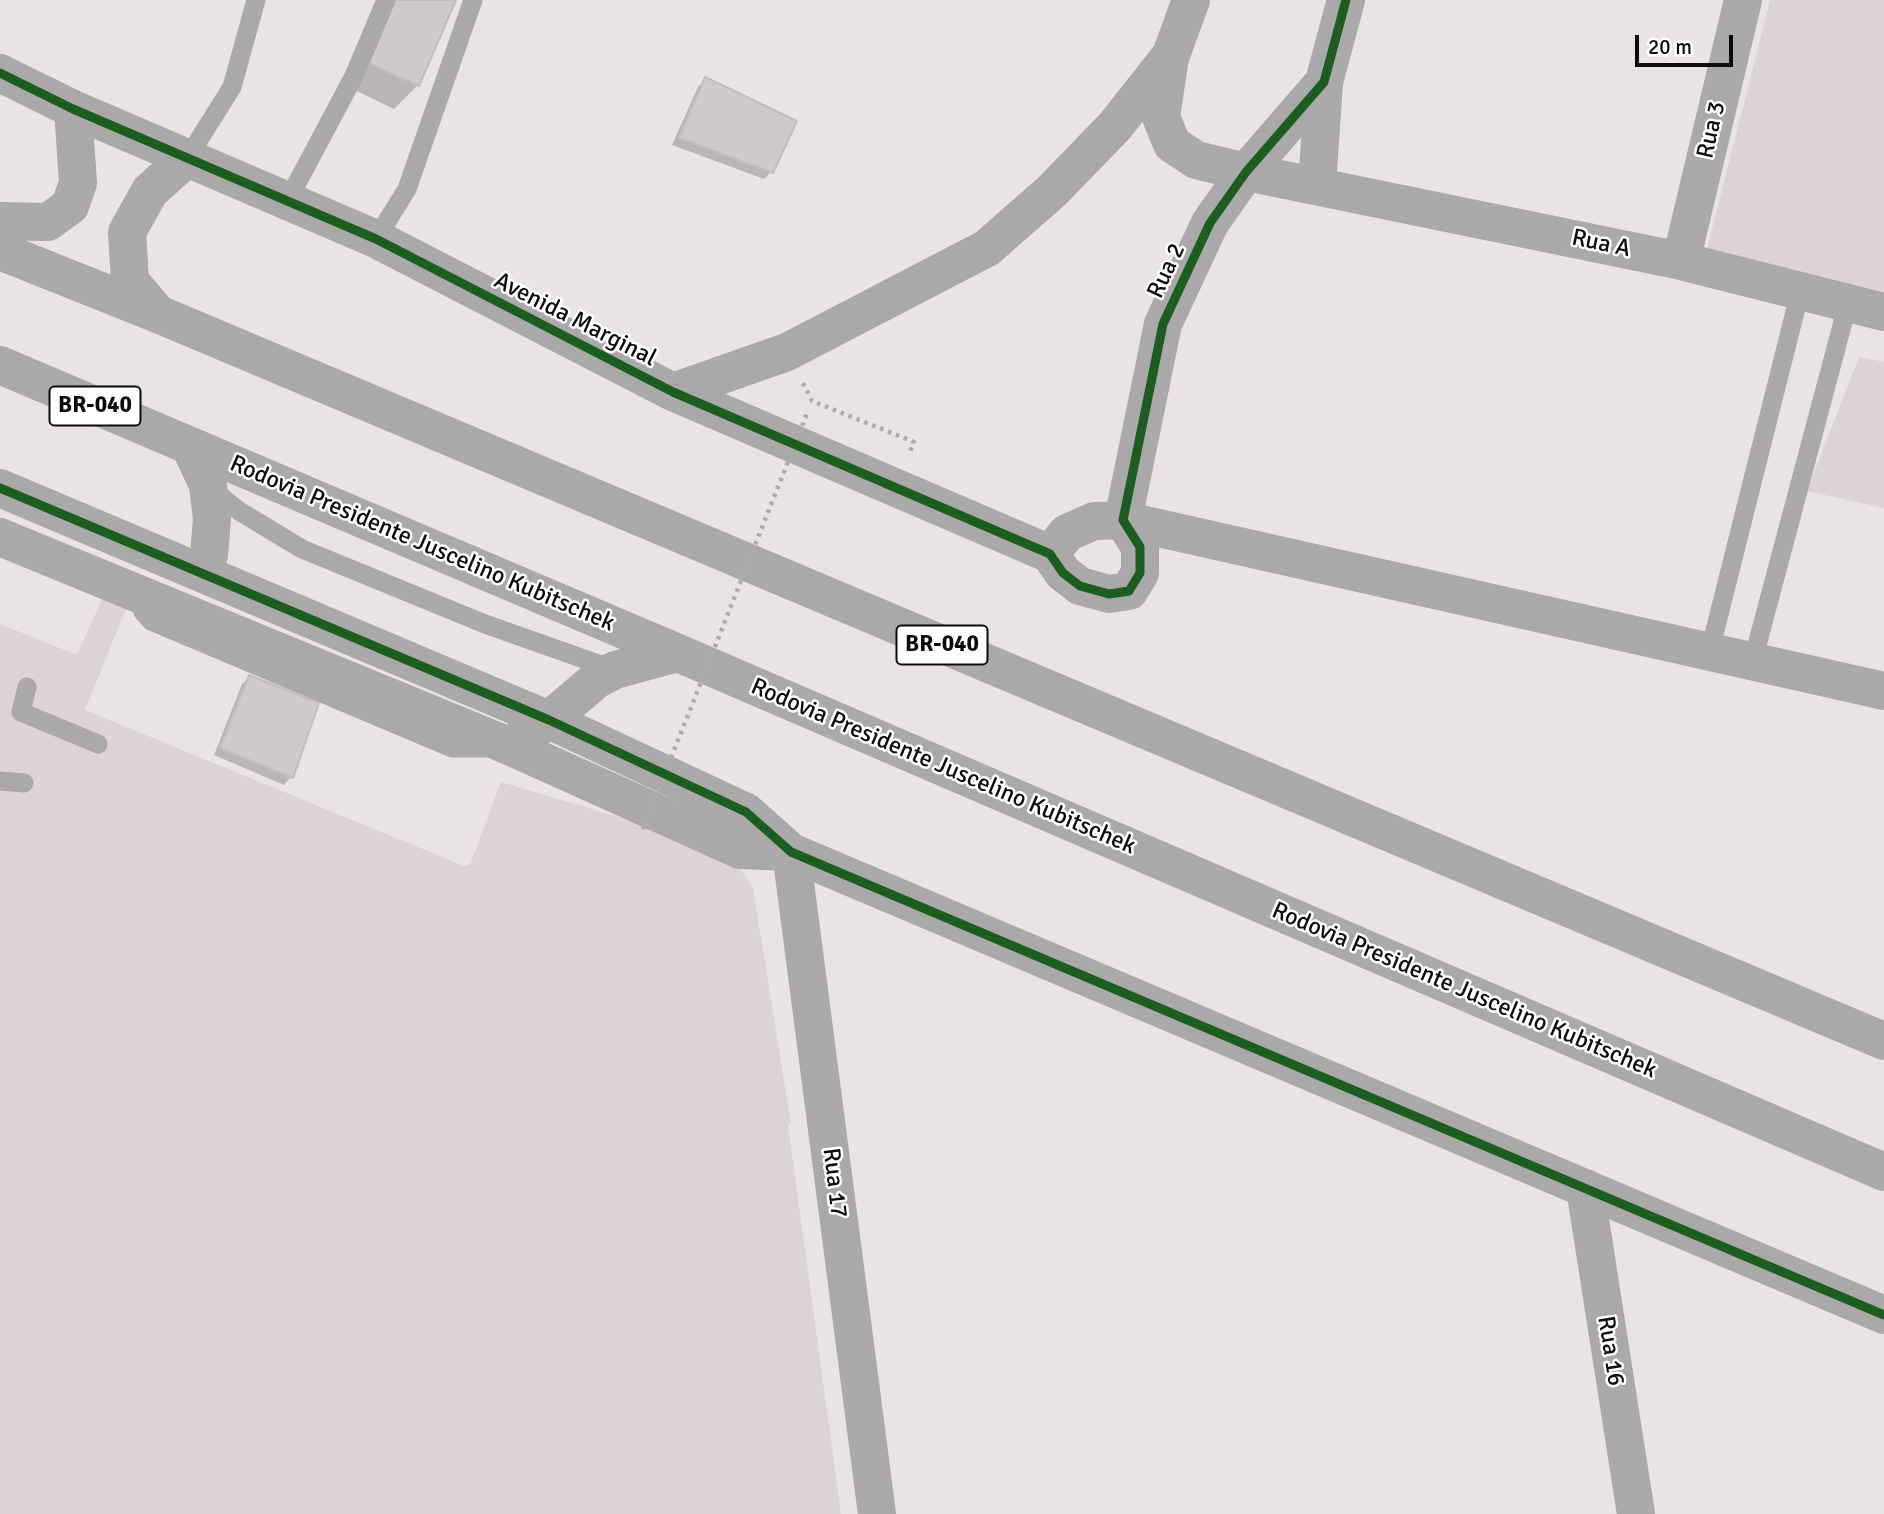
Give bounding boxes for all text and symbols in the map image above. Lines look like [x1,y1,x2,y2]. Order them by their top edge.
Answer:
scale bar [1639,21,1737,65]
text: 20 m [1648,34,1692,60]
street label: Rua 3 [1692,99,1732,161]
street label: Rua A [1569,224,1633,264]
street label: Rua 2 [1142,239,1192,303]
street label: Avenida Marginal [489,267,661,373]
road number: BR-040 [50,386,140,426]
street label: Rodovia Presidente Juscelino Kubitschek [225,450,619,638]
road number: BR-040 [897,625,988,664]
street label: Rodovia Presidente Juscelino Kubitschek [746,673,1140,861]
street label: Rodovia Presidente Juscelino Kubitschek [1267,897,1661,1085]
street label: Rua 17 [815,1146,853,1220]
street label: Rua 16 [1590,1314,1630,1388]

